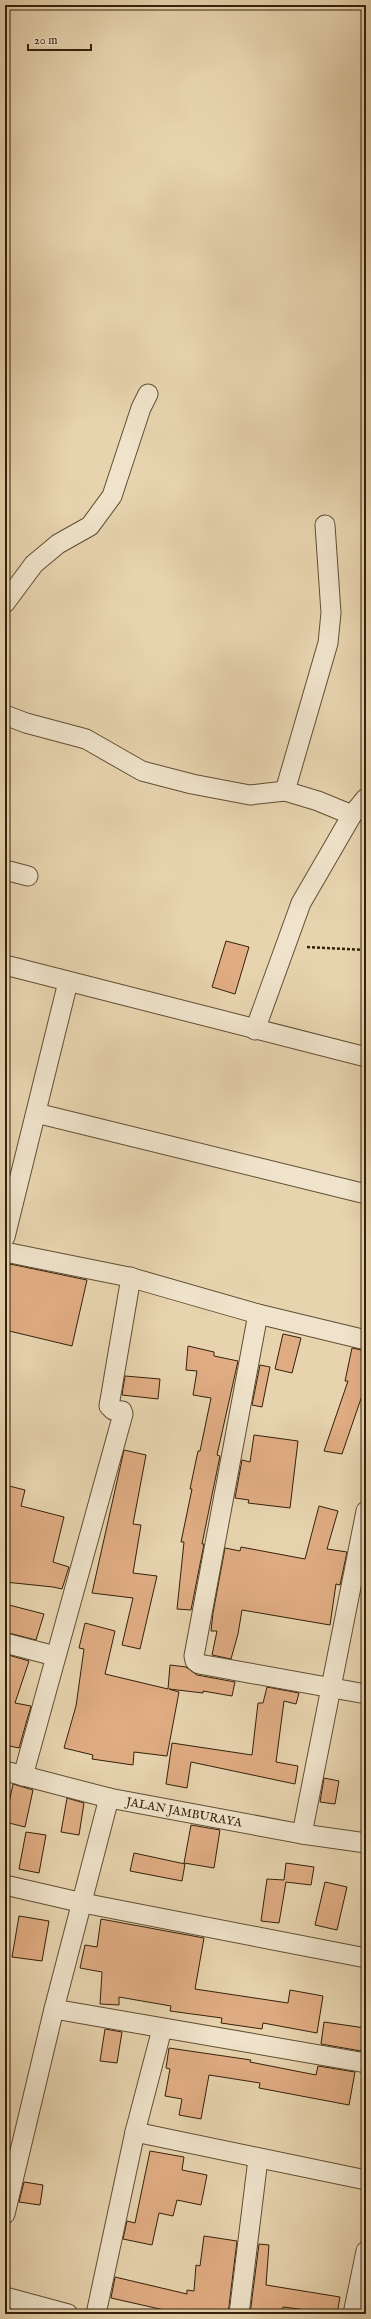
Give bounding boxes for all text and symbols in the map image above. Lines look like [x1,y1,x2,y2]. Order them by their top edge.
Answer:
scale bar [28,26,91,52]
text: 20 m [34,33,57,48]
street label: JALAN JAMBURAYA [123,1794,244,1831]

